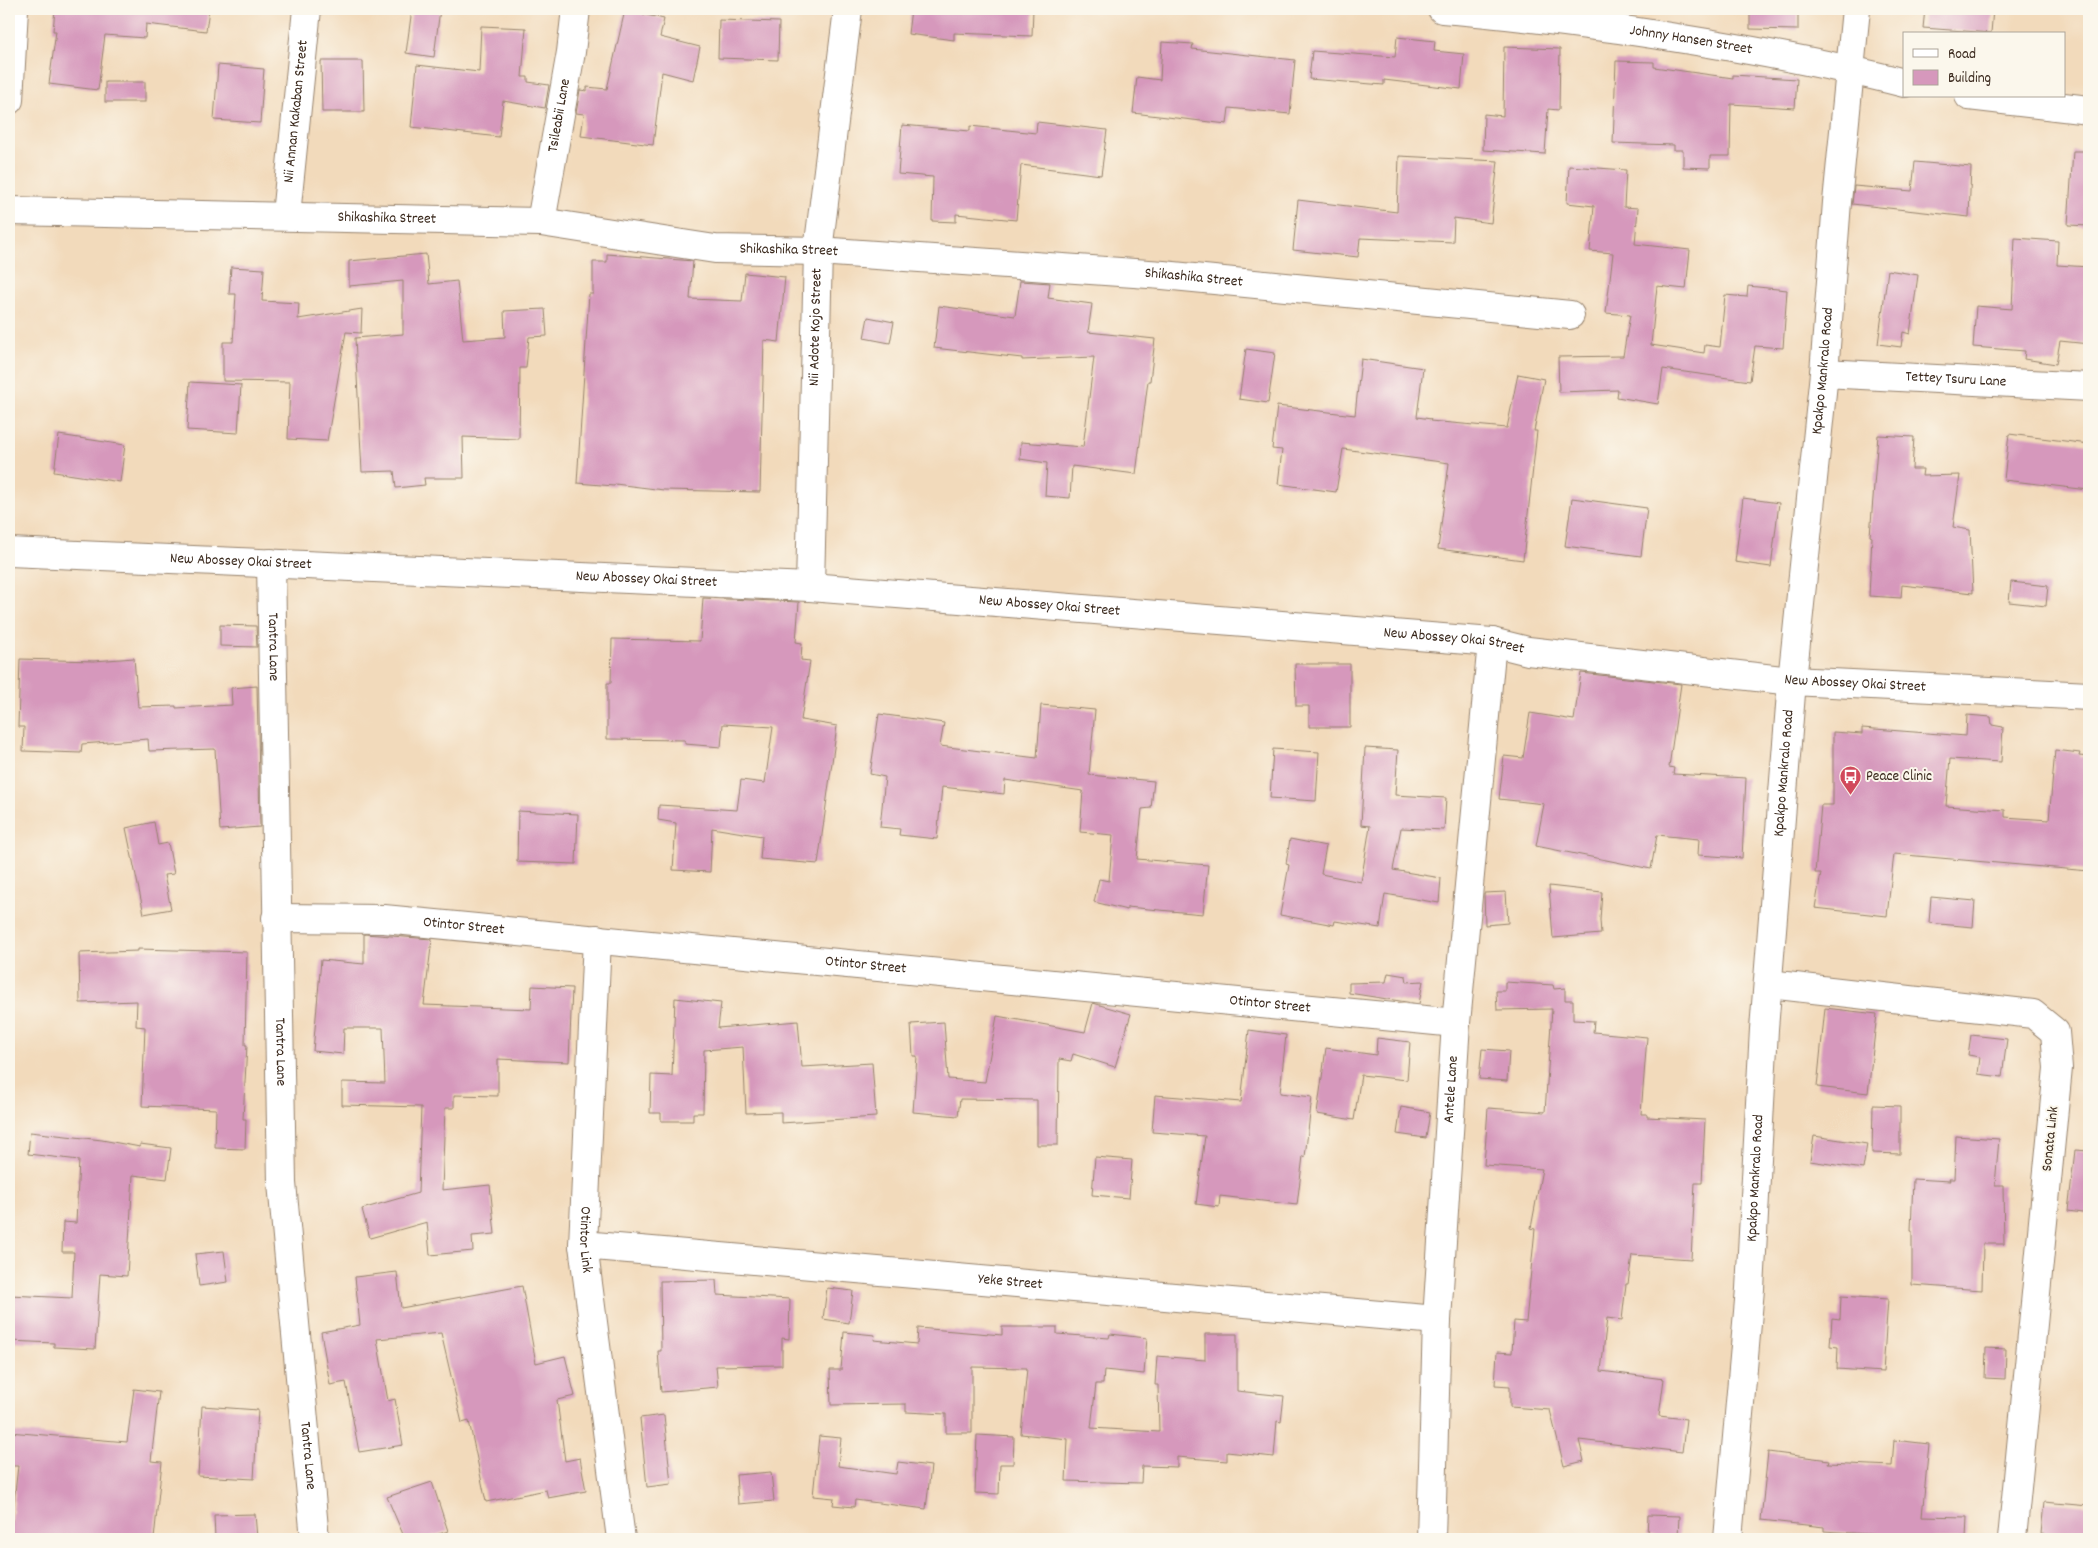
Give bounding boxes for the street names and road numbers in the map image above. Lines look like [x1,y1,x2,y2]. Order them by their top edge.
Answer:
street label: Johnny Hansen Street [1628,20,1754,61]
street label: Nii Annan Kakaban Street [278,39,315,184]
street label: Tsileabii Lane [542,77,577,154]
street label: Shikashika Street [337,207,437,231]
street label: Shikashika Street [739,238,839,263]
street label: Shikashika Street [1144,263,1244,294]
street label: Nii Adote Kojo Street [804,267,829,386]
street label: Kpakpo Mankralo Road [1807,307,1840,436]
street label: Tettey Tsuru Lane [1905,366,2007,394]
street label: New Abossey Okai Street [169,548,313,576]
street label: New Abossey Okai Street [575,566,718,594]
street label: New Abossey Okai Street [978,590,1121,623]
street label: Tantra Lane [261,613,284,682]
street label: New Abossey Okai Street [1383,622,1527,661]
street label: New Abossey Okai Street [1783,669,1927,699]
street label: Kpakpo Mankralo Road [1769,709,1801,838]
street label: Otintor Street [422,912,506,942]
street label: Otintor Street [824,951,908,981]
street label: Otintor Street [1228,990,1312,1020]
street label: Tantra Lane [268,1018,291,1087]
street label: Antele Lane [1439,1055,1465,1124]
street label: Sonata Link [2037,1105,2065,1173]
street label: Kpakpo Mankralo Road [1742,1114,1770,1242]
street label: Otintor Link [572,1206,598,1274]
street label: Yeke Street [977,1269,1044,1296]
street label: Tantra Lane [293,1421,321,1491]

